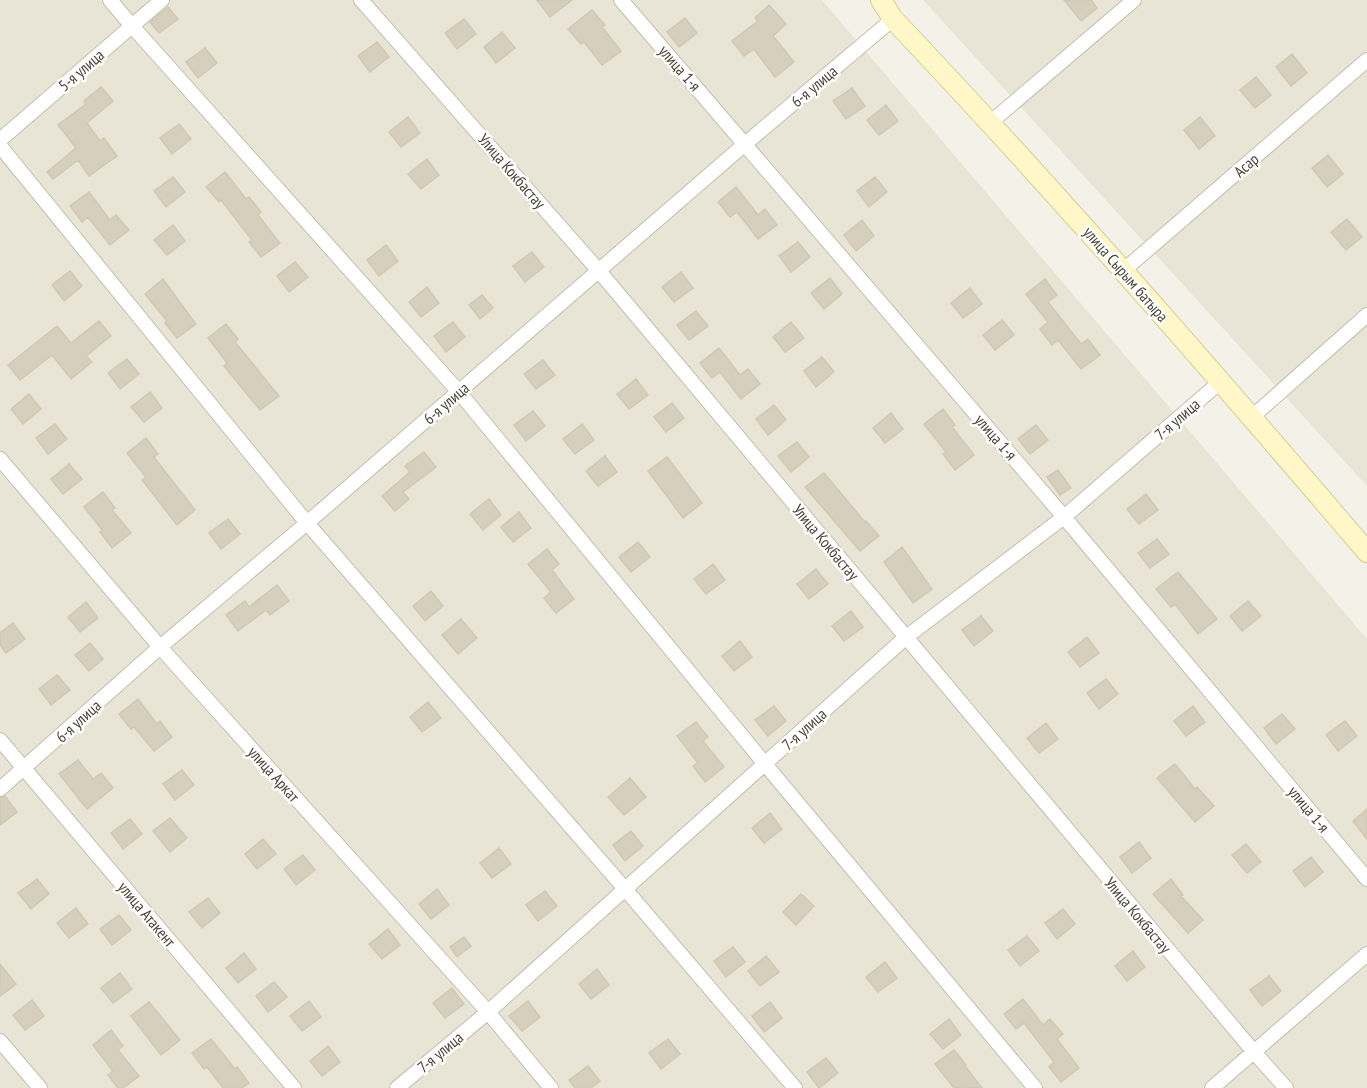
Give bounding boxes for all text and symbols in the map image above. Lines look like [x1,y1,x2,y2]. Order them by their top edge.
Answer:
street label: улица 1-я [655,41,705,95]
street label: 5-я улица [54,45,108,95]
street label: 6-я улица [787,61,841,111]
street label: Улица Кокбастау [474,129,550,213]
street label: Асар [1229,149,1263,181]
street label: улица Сырым батыра [1079,222,1173,326]
street label: 6-я улица [419,378,473,428]
street label: 7-я улица [1150,394,1204,444]
street label: улица 1-я [971,410,1021,464]
street label: Улица Кокбастау [788,500,864,584]
street label: 6-я улица [51,695,105,747]
street label: 7-я улица [777,704,831,754]
street label: улица Аркат [244,742,305,807]
street label: улица 1-я [1284,782,1334,836]
street label: Улица Кокбастау [1100,873,1176,957]
street label: улица Атакент [114,877,181,951]
street label: 7-я улица [413,1027,467,1077]

